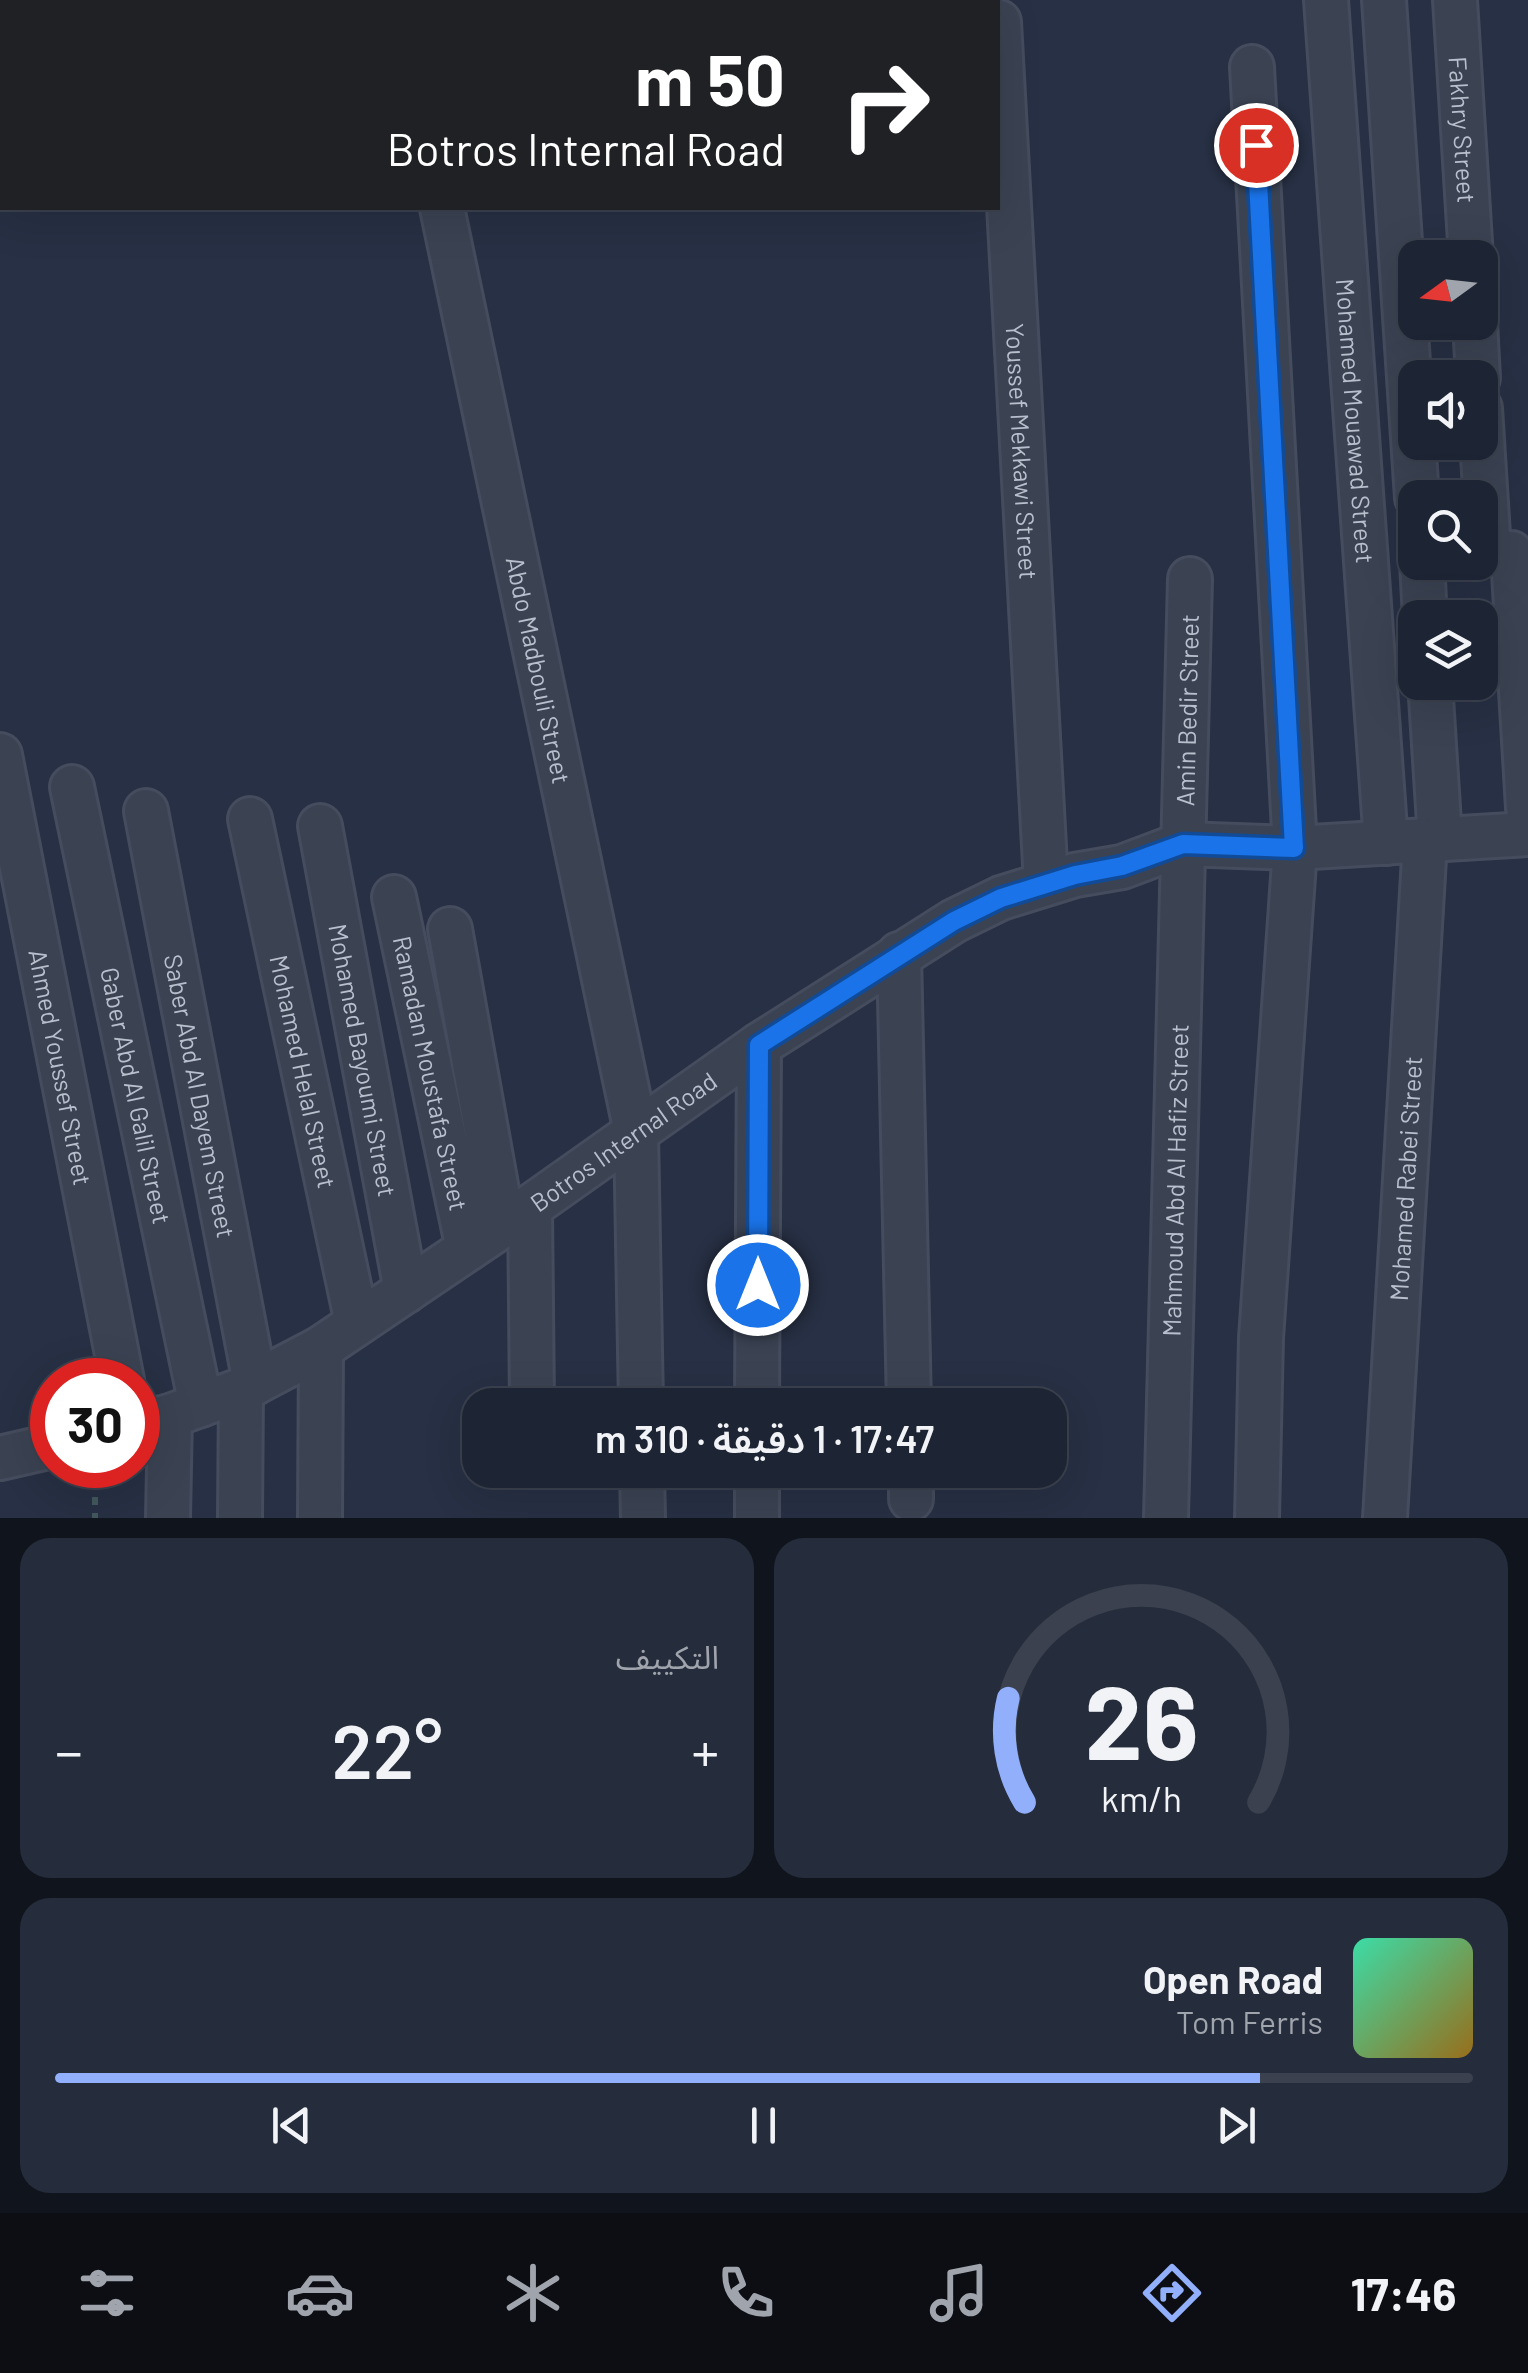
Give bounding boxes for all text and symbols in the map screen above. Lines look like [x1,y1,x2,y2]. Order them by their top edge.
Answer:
text: 50 m [635,36,785,120]
icon: right [820,40,950,170]
street label: Fakhry Street [1444,56,1483,204]
pin [1214,103,1299,188]
icon: arrive [1229,118,1284,173]
text: Botros Internal Road [387,121,785,175]
north arrow [1398,240,1498,340]
map controls [1398,240,1498,700]
street label: Mohamed Mouawad Street [1331,278,1381,564]
street label: Youssef Mekkawi Street [1000,322,1044,580]
button: sound [1398,360,1498,460]
button: search [1398,480,1498,580]
street label: Abdo Madbouli Street [501,554,577,786]
button: layers [1398,600,1498,700]
street label: Amin Bedir Street [1169,614,1204,807]
street label: Mohamed Bayoumi Street [323,921,403,1199]
street label: Ramadan Moustafa Street [388,933,474,1213]
street label: Ahmed Youssef Street [23,946,99,1188]
street label: Saber Abd Al Dayem Street [159,952,242,1240]
street label: Mohamed Helal Street [264,952,343,1191]
street label: Gaber Abd Al Galil Street [95,964,178,1226]
street label: Mahmoud Abd Al Hafiz Street [1156,1023,1194,1337]
street label: Mohamed Rabei Street [1383,1055,1427,1302]
street label: Botros Internal Road [524,1065,722,1217]
position arrow [706,1233,810,1337]
speed limit sign: 30 [30,1358,160,1488]
text: 17:47 · 1 دقيقة · 310 m [595,1415,934,1461]
text: التكييف [616,1637,719,1675]
text: 26 [1084,1656,1198,1781]
text: 22° [331,1704,443,1794]
text: − [55,1717,83,1783]
text: + [691,1717,719,1783]
text: km/h [1101,1776,1181,1819]
text: Open Road [1143,1956,1323,2002]
text: Tom Ferris [1176,2002,1323,2040]
icon: previous [264,2098,319,2153]
icon: pause [736,2098,791,2153]
icon: next [1209,2098,1264,2153]
icon: filters [72,2258,142,2328]
icon: car [285,2258,355,2328]
icon: climate [498,2258,568,2328]
icon: phone [711,2258,781,2328]
icon: music [924,2258,994,2328]
icon: directions [1137,2258,1207,2328]
text: 17:46 [1350,2266,1456,2320]

